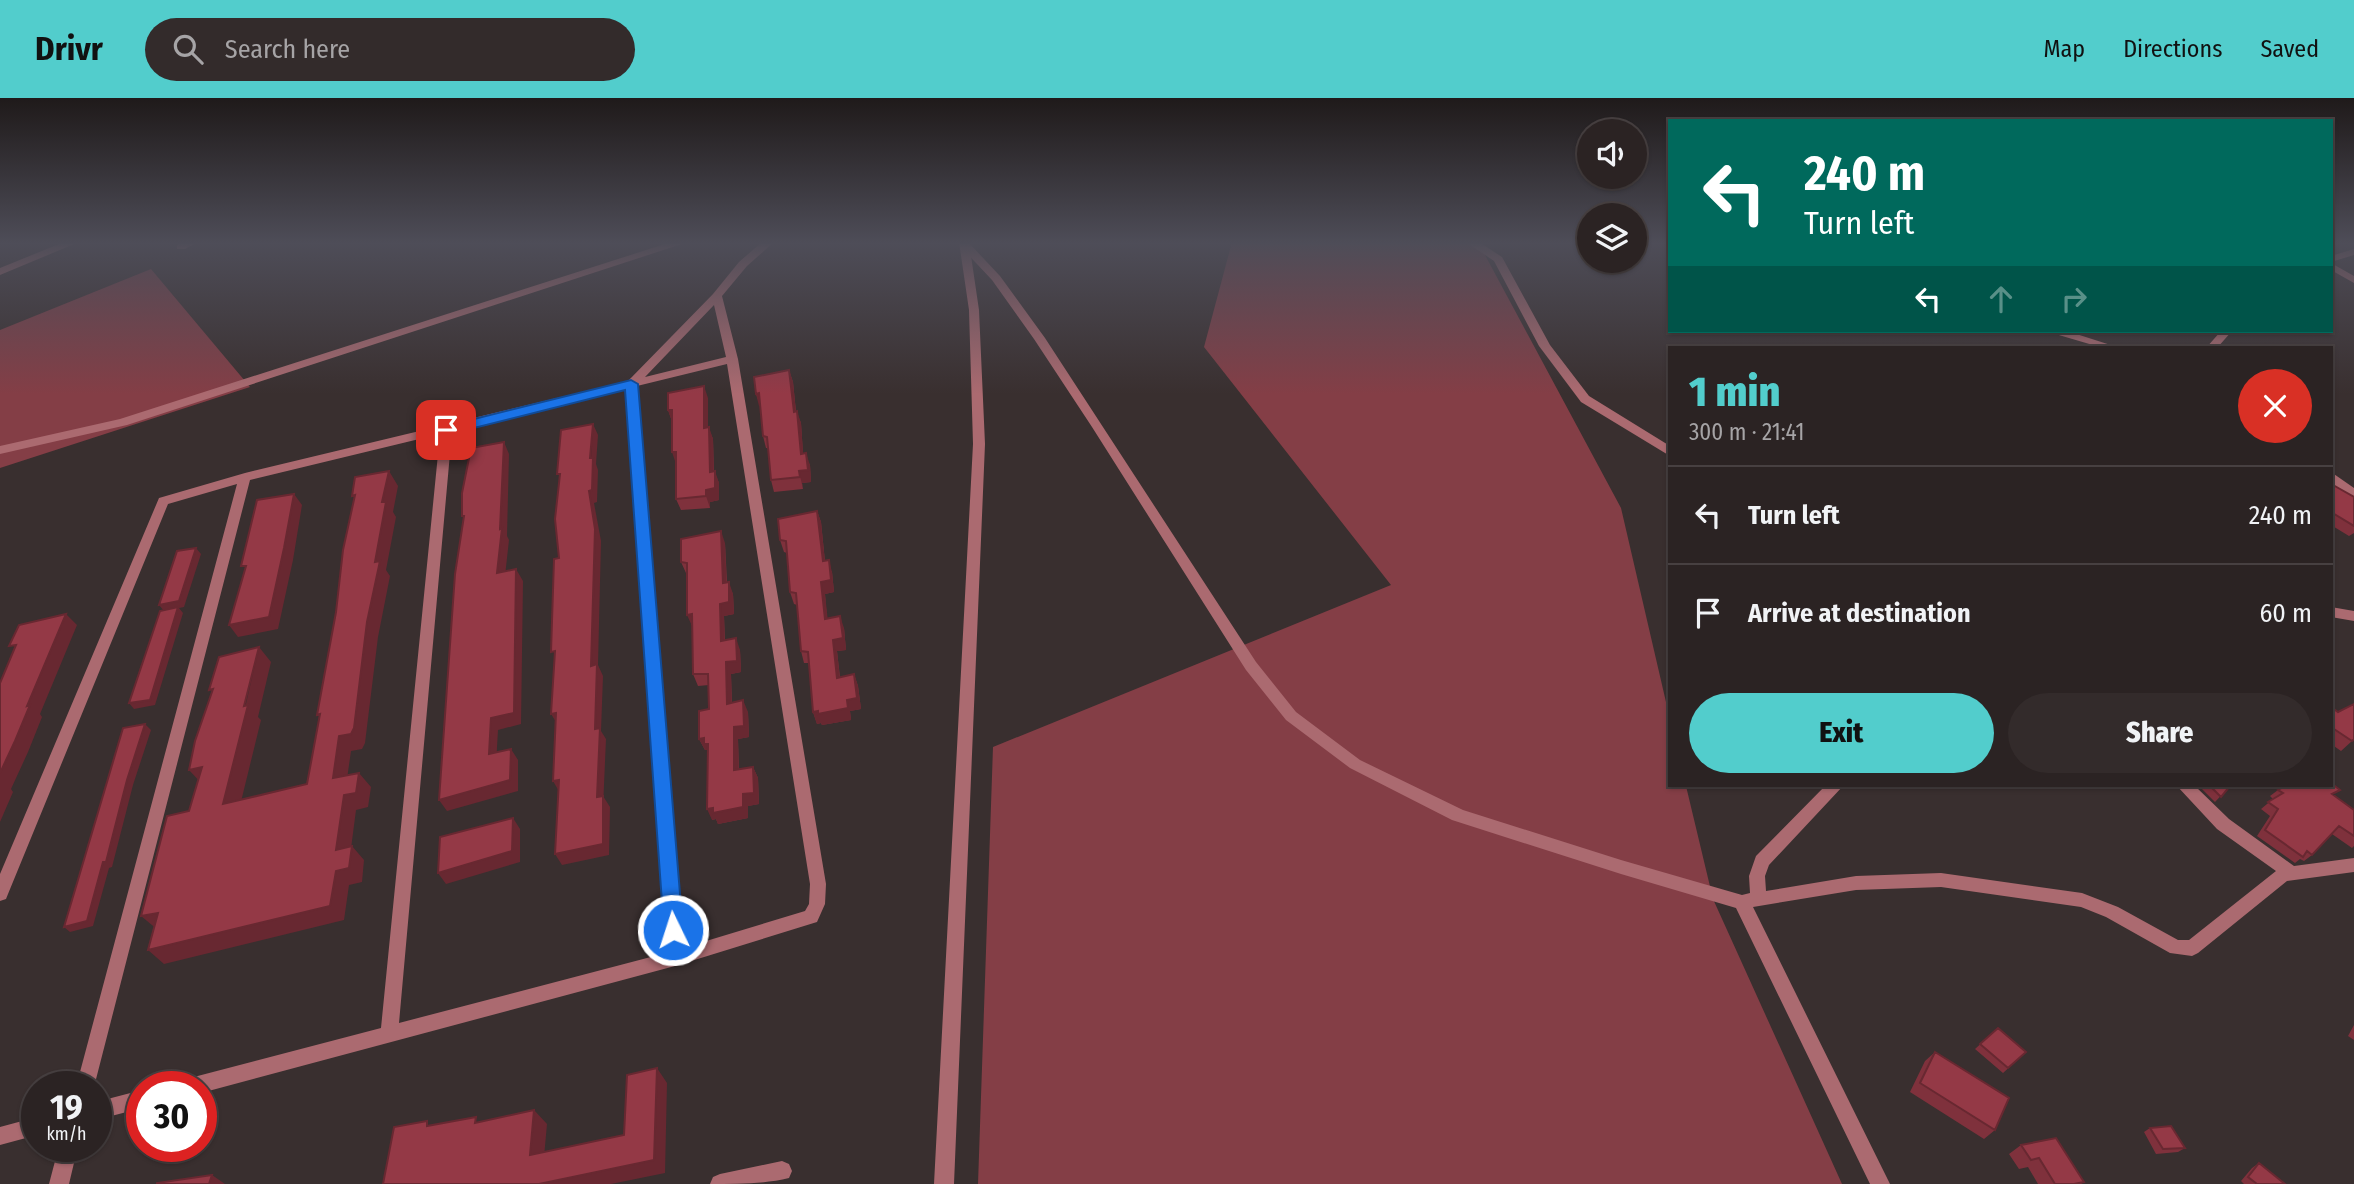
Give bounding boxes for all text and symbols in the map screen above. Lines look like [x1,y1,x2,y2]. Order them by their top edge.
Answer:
search box [145,18,635,81]
text: Drivr [35,29,103,69]
icon: search [169,30,207,68]
text: Search here [225,34,350,65]
text: Map [2044,35,2085,63]
text: Directions [2123,35,2222,63]
text: Saved [2260,35,2319,63]
map controls [1577,119,1647,273]
button: sound [1577,119,1647,189]
text: 240 m [1804,144,1925,203]
icon: left [1689,147,1780,238]
button: layers [1577,203,1647,273]
text: Turn left [1804,204,1914,242]
icon: left [1909,280,1947,318]
icon: ahead [1982,280,2020,318]
icon: right [2055,280,2093,318]
text: 1 min [1689,367,1780,417]
button: close [2238,369,2312,443]
pin [416,400,476,460]
icon: arrive [427,411,465,449]
text: 300 m · 21:41 [1689,418,1804,446]
icon: left [1689,496,1727,534]
text: Turn left [1748,500,1840,531]
text: 240 m [2249,500,2312,531]
icon: arrive [1689,594,1727,632]
text: Arrive at destination [1748,598,1971,629]
text: 60 m [2259,598,2312,629]
button: Exit [1689,693,1994,773]
button: Share [2008,693,2312,773]
position arrow [636,893,710,967]
speed limit sign: 30 [126,1071,217,1162]
text: 19 [50,1086,83,1128]
text: km/h [46,1123,87,1145]

